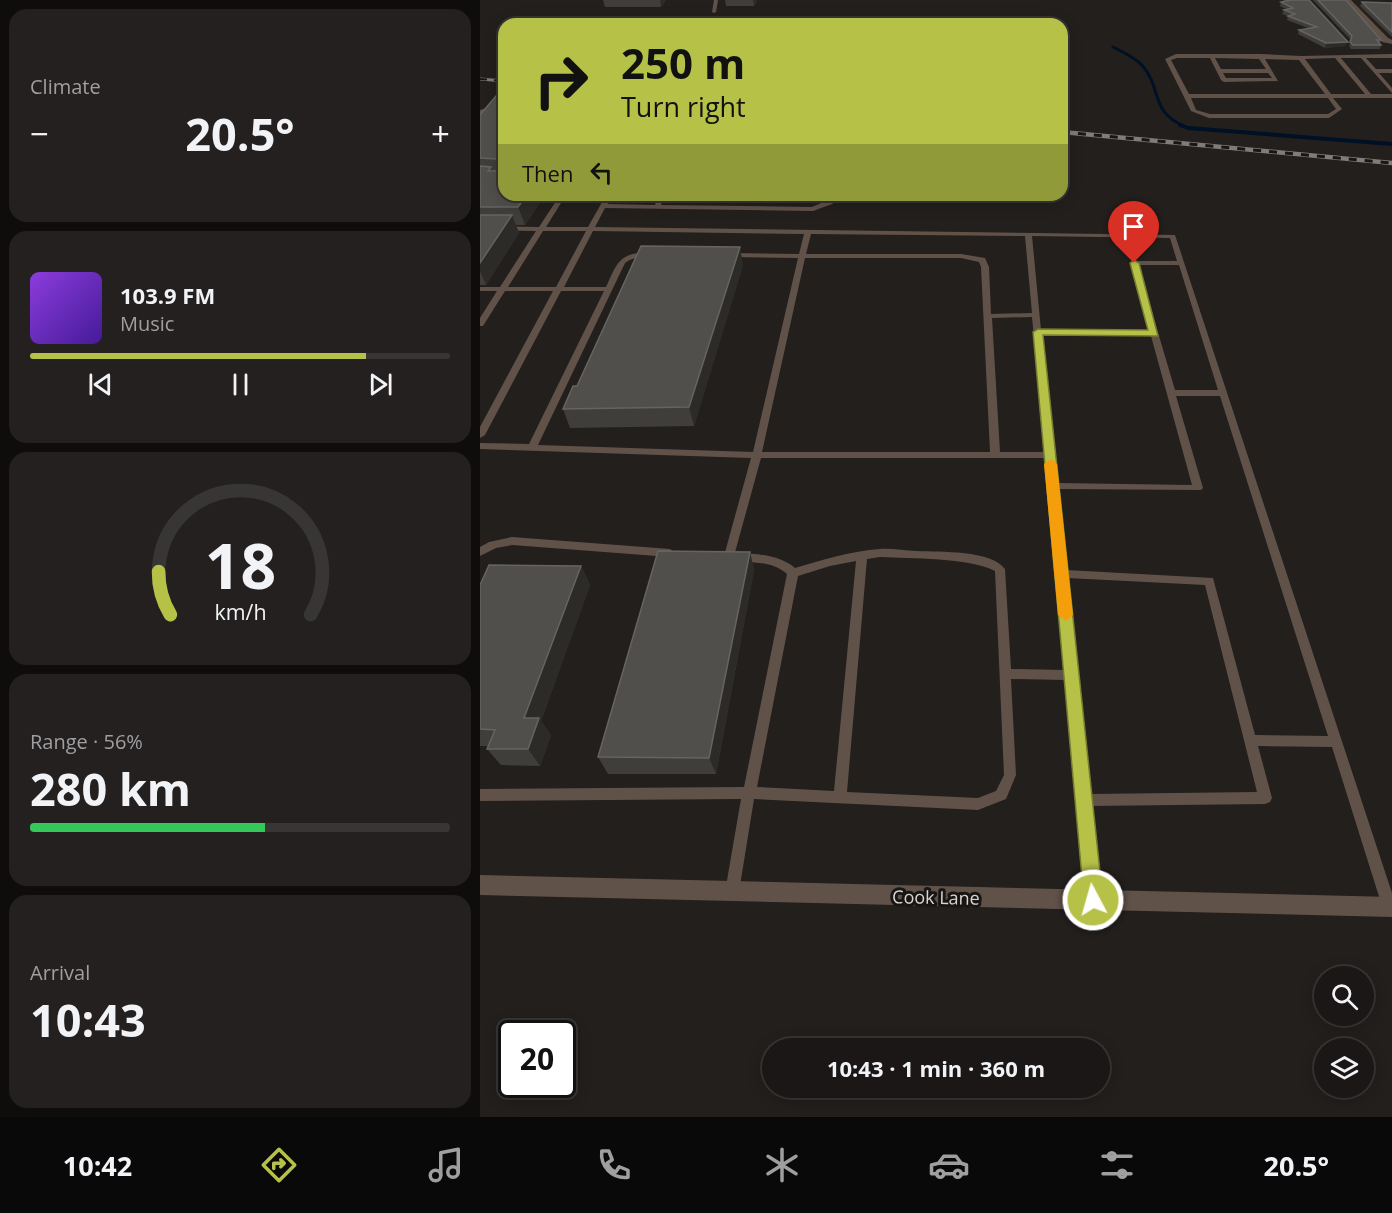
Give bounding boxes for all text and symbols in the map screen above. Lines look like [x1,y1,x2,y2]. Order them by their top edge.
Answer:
text: 250 m [621,34,745,91]
icon: right [522,42,600,120]
text: Climate [30,73,101,100]
text: Turn right [621,88,746,125]
text: 20.5° [185,103,295,164]
text: − [30,111,49,156]
text: + [431,111,450,156]
icon: left [585,156,618,189]
text: Then [522,158,573,188]
pin [1108,201,1159,263]
icon: arrive [1117,210,1150,243]
text: 103.9 FM [120,280,215,310]
text: Music [120,310,174,337]
icon: previous [84,368,117,401]
icon: pause [224,368,257,401]
icon: next [364,368,397,401]
text: 18 [204,523,276,608]
text: km/h [214,598,266,627]
text: Range · 56% [30,728,143,755]
text: 280 km [30,758,191,819]
position arrow [1061,868,1125,932]
street label: Cook Lane [892,884,980,910]
text: Arrival [30,959,90,986]
map controls [1314,966,1374,1098]
button: search [1314,966,1374,1026]
text: 10:43 [30,989,146,1050]
speed limit sign: 20 [498,1020,576,1098]
button: layers [1314,1038,1374,1098]
text: 10:43 · 1 min · 360 m [827,1053,1045,1083]
icon: directions [258,1144,300,1186]
icon: music [425,1144,467,1186]
icon: phone [593,1144,635,1186]
icon: climate [761,1144,803,1186]
icon: car [928,1144,970,1186]
icon: filters [1096,1144,1138,1186]
text: 10:42 [63,1147,132,1184]
text: 20.5° [1264,1147,1329,1184]

